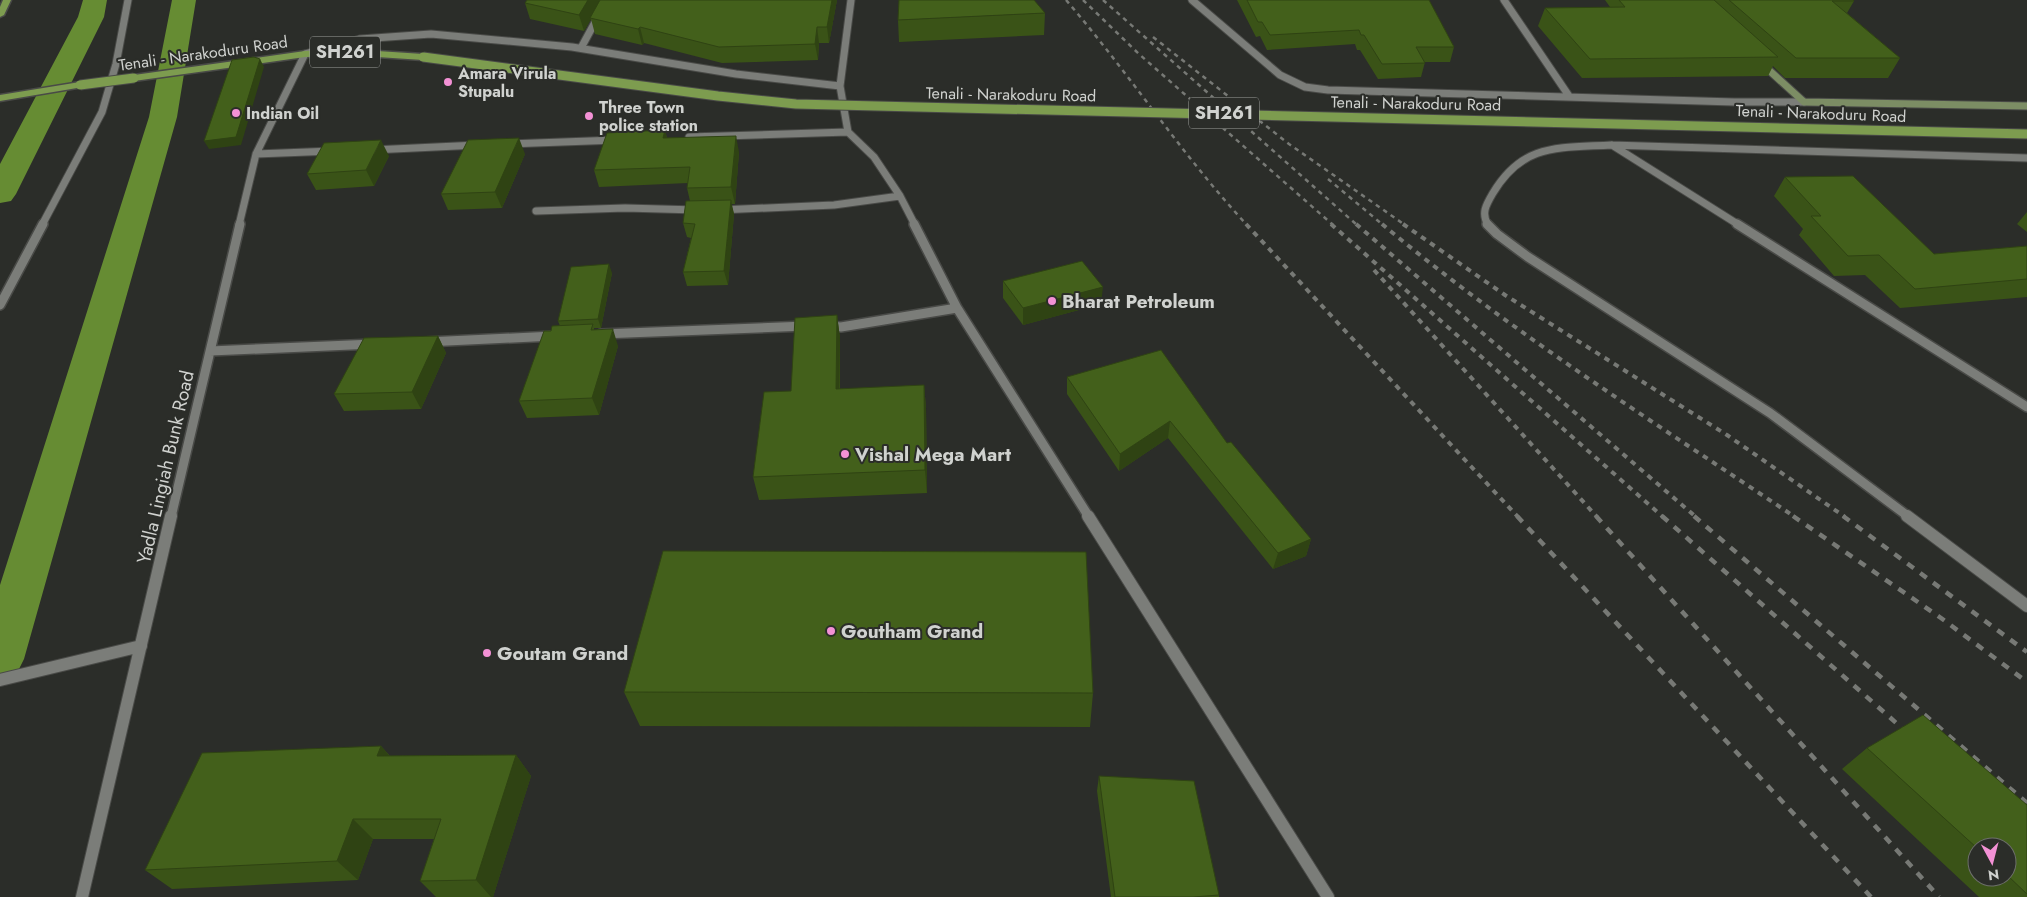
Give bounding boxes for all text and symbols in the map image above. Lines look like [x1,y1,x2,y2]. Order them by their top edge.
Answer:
street label: Tenali - Narakoduru Road [117,30,289,77]
road number: SH261 [310,36,380,68]
place label: Amara Virula Stupalu [457,62,556,103]
marker: Amara Virula Stupalu [442,76,454,88]
street label: Tenali - Narakoduru Road [926,82,1096,107]
street label: Tenali - Narakoduru Road [1331,91,1501,116]
place label: Three Town police station [599,96,698,137]
road number: SH261 [1189,98,1259,128]
street label: Tenali - Narakoduru Road [1735,99,1907,128]
place label: Indian Oil [246,102,319,125]
marker: Indian Oil [230,107,242,119]
marker: Three Town police station [583,110,595,122]
place label: Bharat Petroleum [1062,288,1215,315]
marker: Bharat Petroleum [1046,295,1058,307]
street label: Yadla Lingiah Bunk Road [130,368,201,566]
place label: Vishal Mega Mart [854,441,1011,468]
marker: Vishal Mega Mart [839,448,851,460]
place label: Goutham Grand [841,618,983,645]
marker: Goutham Grand [825,625,837,637]
place label: Goutam Grand [497,640,628,667]
marker: Goutam Grand [481,647,493,659]
north arrow [1967,837,2017,887]
text: N [1987,864,2000,886]

